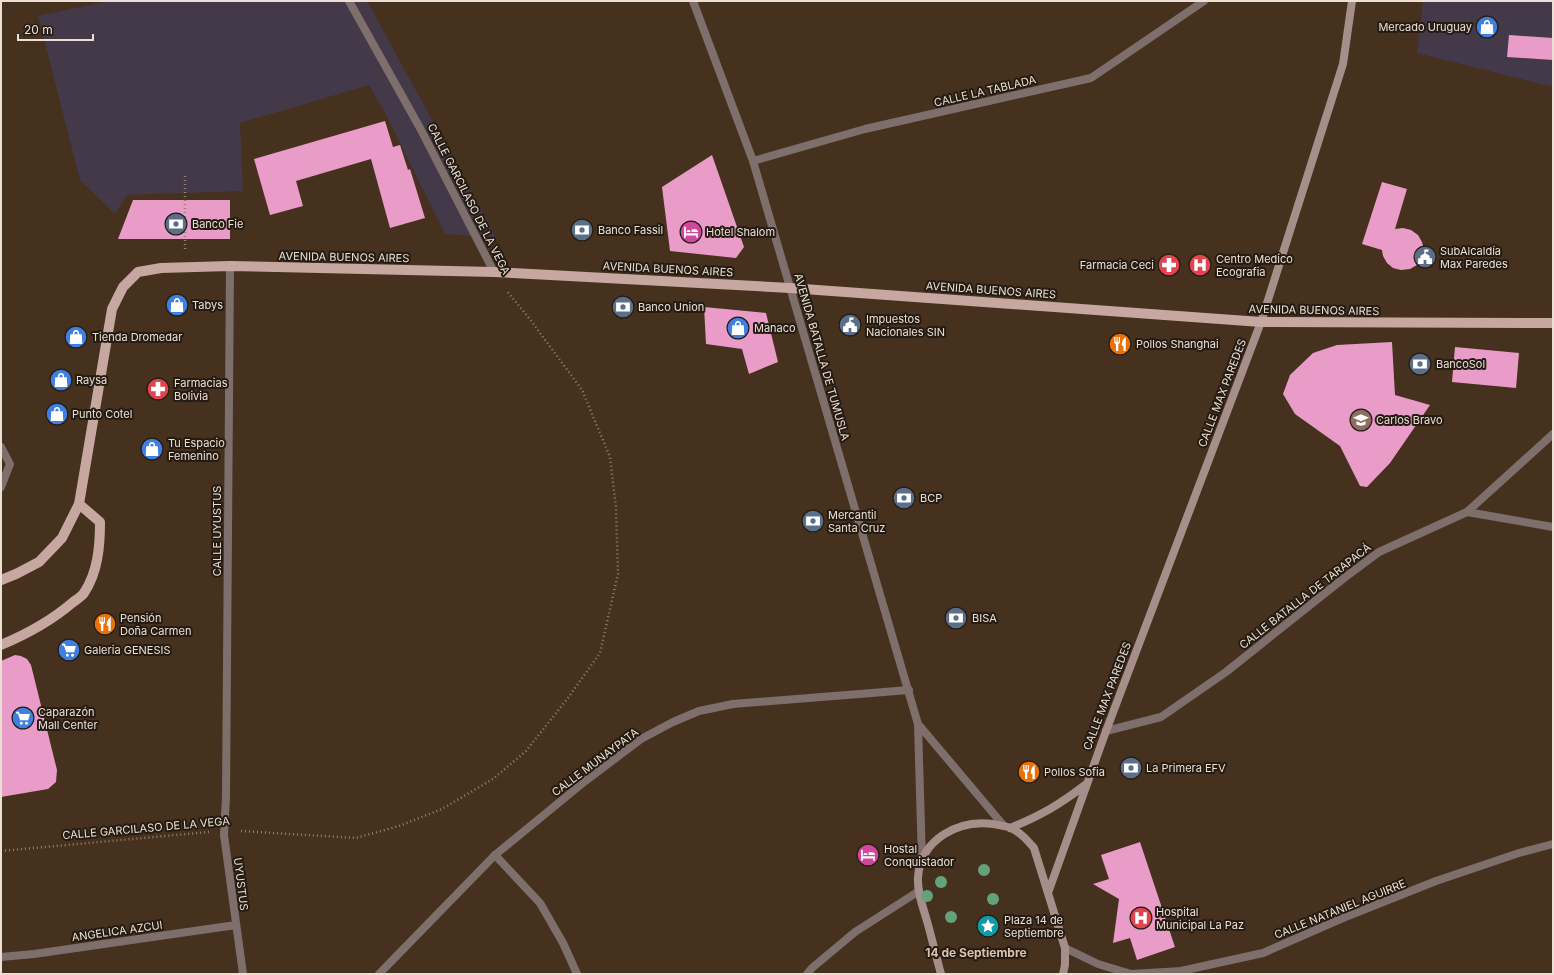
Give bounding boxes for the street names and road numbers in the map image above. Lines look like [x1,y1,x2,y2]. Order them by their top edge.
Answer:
street label: CALLE LA TABLADA [933,72,1038,110]
street label: CALLE GARCILASO DE LA VEGA [425,121,514,277]
street label: AVENIDA BUENOS AIRES [279,249,409,265]
street label: AVENIDA BUENOS AIRES [602,259,734,279]
street label: AVENIDA BATALLA DE TUMUSLA [791,272,853,443]
street label: AVENIDA BUENOS AIRES [925,278,1057,302]
street label: AVENIDA BUENOS AIRES [1249,302,1379,318]
street label: CALLE MAX PAREDES [1195,337,1249,449]
street label: CALLE UYUSTUS [210,486,224,576]
street label: CALLE BATALLA DE TARAPACÁ [1236,540,1374,652]
street label: CALLE MAX PAREDES [1080,640,1134,752]
street label: CALLE MUNAYPATA [549,725,641,799]
street label: CALLE GARCILASO DE LA VEGA [62,814,231,842]
street label: UYUSTUS [231,857,251,911]
street label: CALLE NATANIEL AGUIRRE [1272,876,1408,942]
street label: ANGELICA AZCUI [71,918,163,944]

